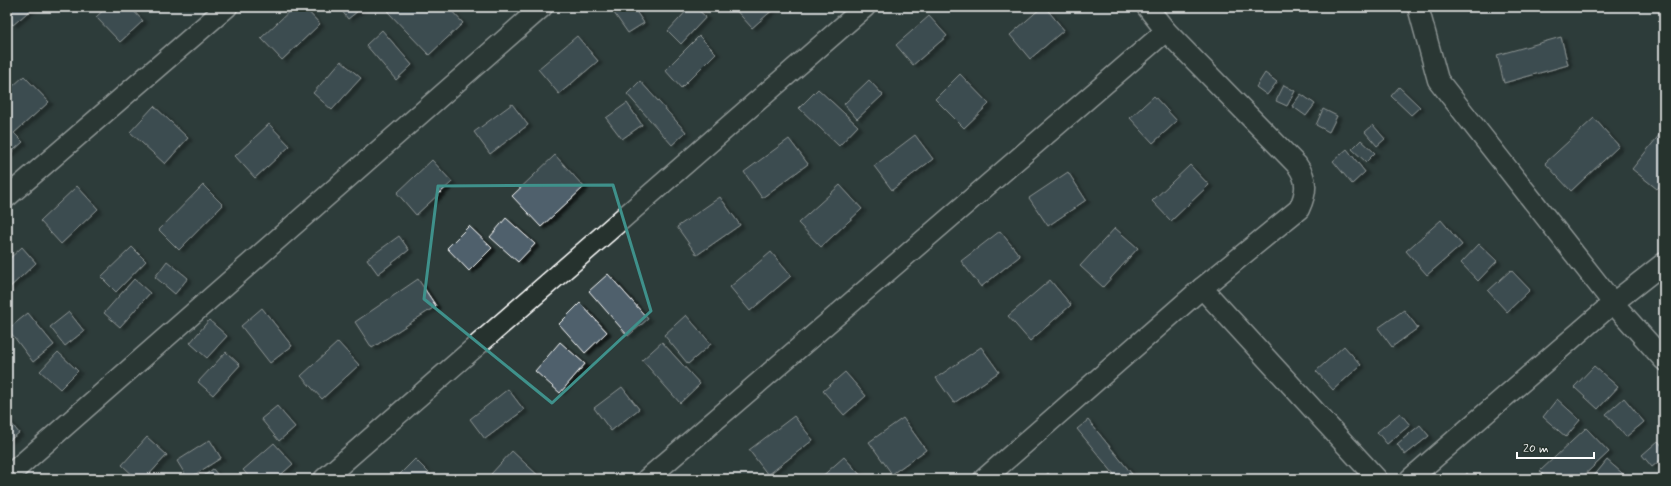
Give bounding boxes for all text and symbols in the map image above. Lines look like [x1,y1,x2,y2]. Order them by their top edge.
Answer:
scale bar [1517,434,1594,460]
text: 20 m [1523,441,1549,457]

